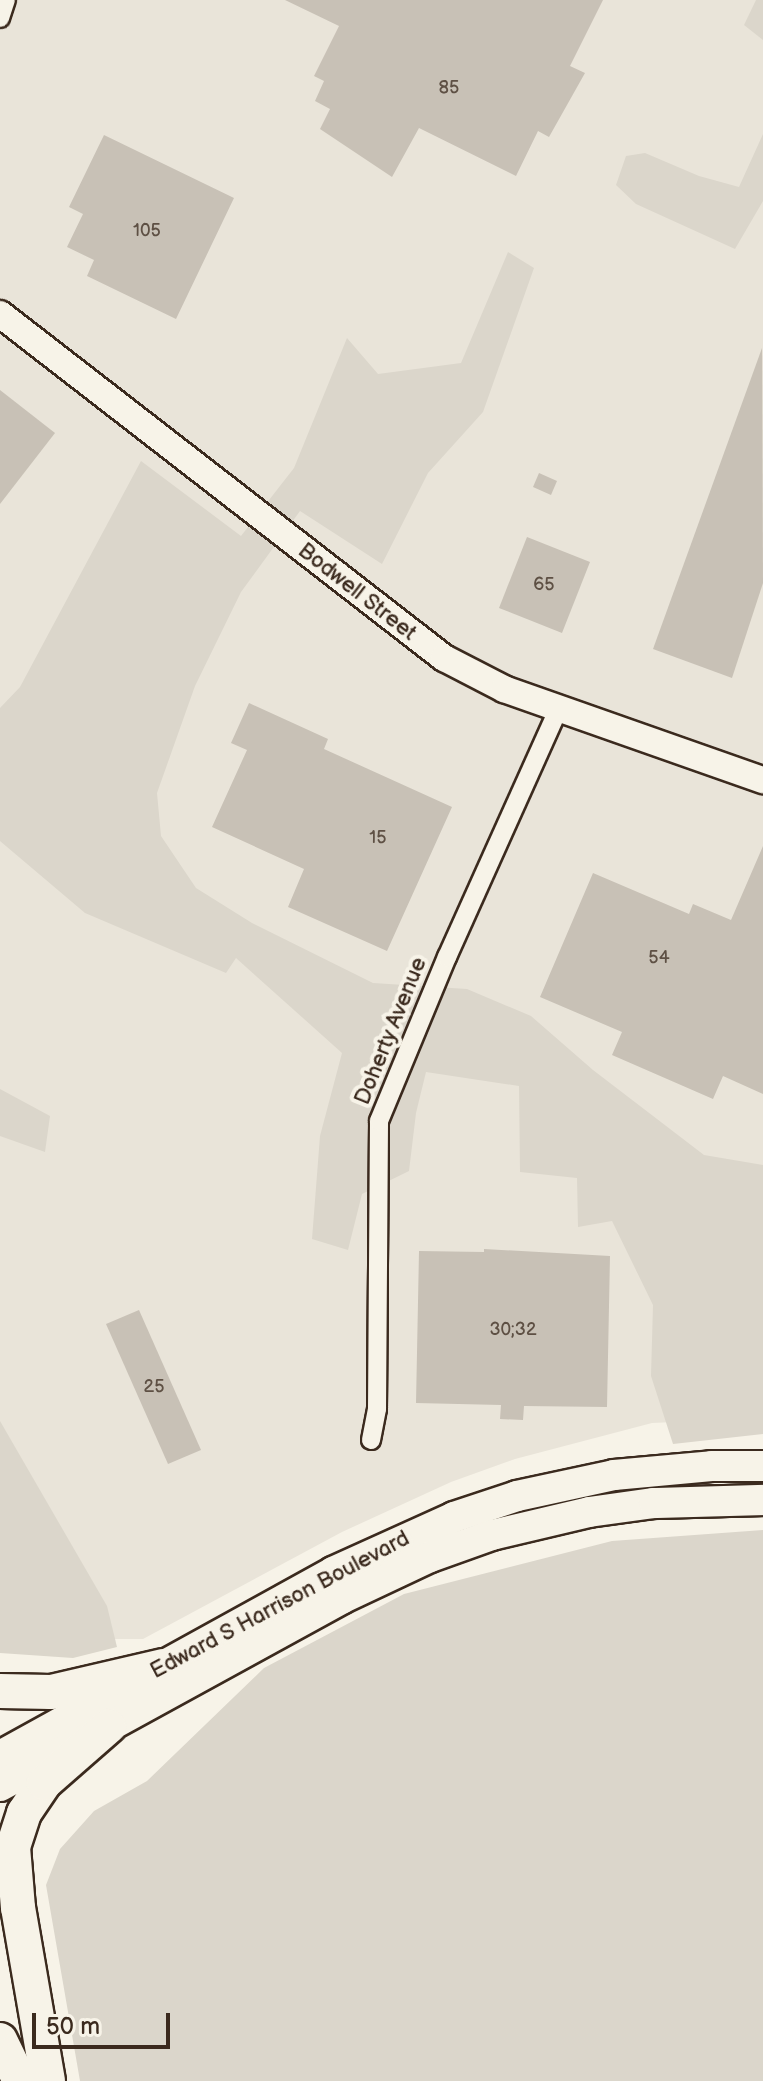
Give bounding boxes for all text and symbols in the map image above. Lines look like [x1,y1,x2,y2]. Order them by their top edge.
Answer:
house number: 85 [439,77,459,99]
house number: 105 [133,220,161,242]
street label: Bodwell Street [292,538,422,646]
house number: 65 [533,574,555,596]
house number: 15 [369,827,387,849]
house number: 54 [648,947,670,969]
street label: Doherty Avenue [349,953,433,1109]
house number: 30;32 [489,1319,537,1341]
house number: 25 [144,1376,164,1398]
street label: Edward S Harrison Boulevard [146,1525,414,1685]
scale bar [36,1997,174,2047]
text: 50 m [46,2012,100,2041]

